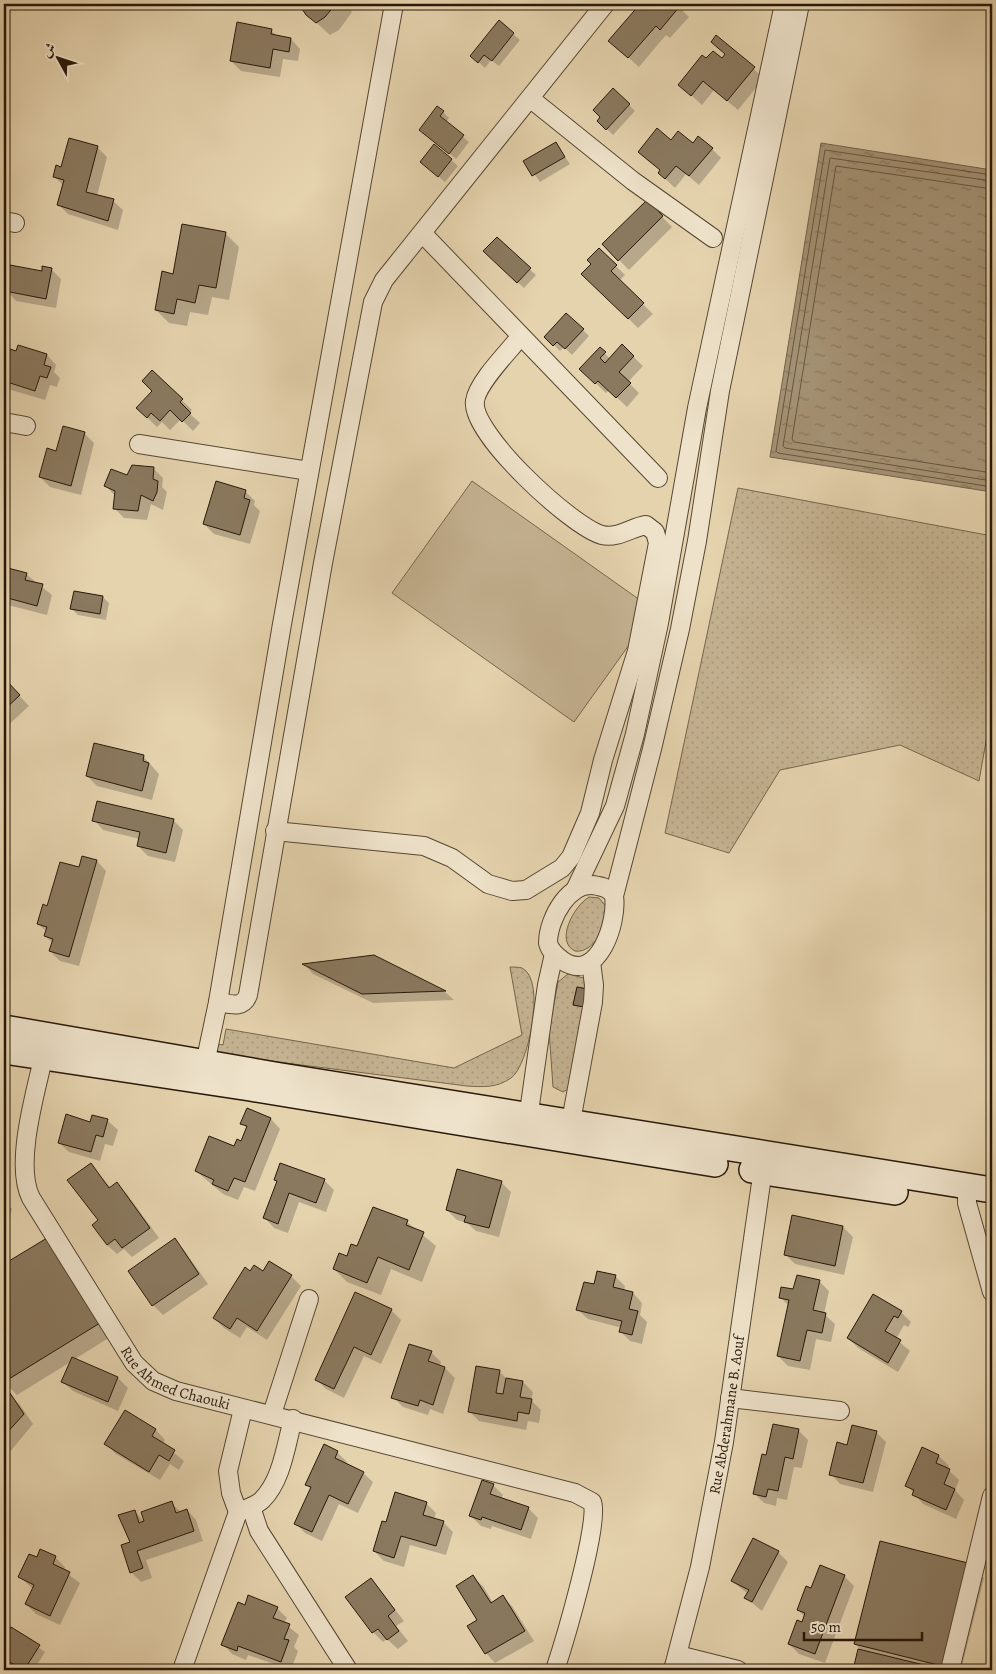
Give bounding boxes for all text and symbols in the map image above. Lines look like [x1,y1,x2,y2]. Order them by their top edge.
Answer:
north arrow [32,32,82,82]
text: ش [37,38,60,61]
street label: Rue Abderahmane B. Aouf [704,1332,749,1496]
street label: Rue Ahmed Chaouki [116,1342,232,1414]
scale bar [804,1609,921,1641]
text: 50 m [811,1617,841,1637]

